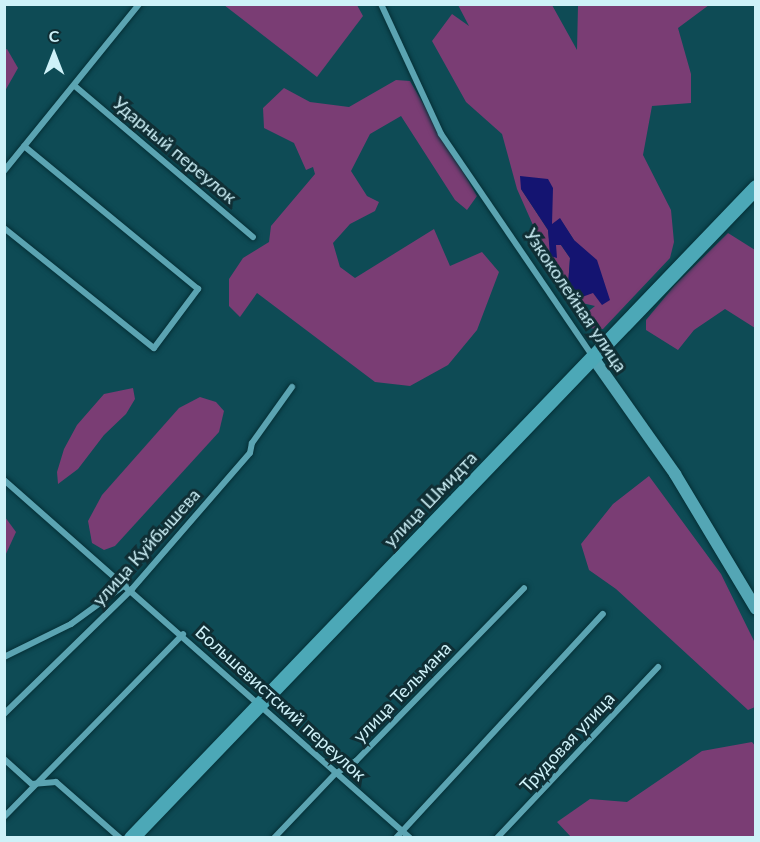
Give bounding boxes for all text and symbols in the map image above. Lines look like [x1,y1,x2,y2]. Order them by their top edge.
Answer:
north arrow [24,24,84,84]
text: С [49,26,59,45]
street label: Ударный переулок [109,92,241,208]
street label: Узкоколейная улица [520,224,632,376]
street label: улица Шмидта [379,447,481,551]
street label: улица Куйбышева [88,484,204,610]
street label: Большевистский переулок [191,621,371,785]
street label: улица Тельмана [349,637,455,747]
street label: Трудовая улица [515,688,619,796]

